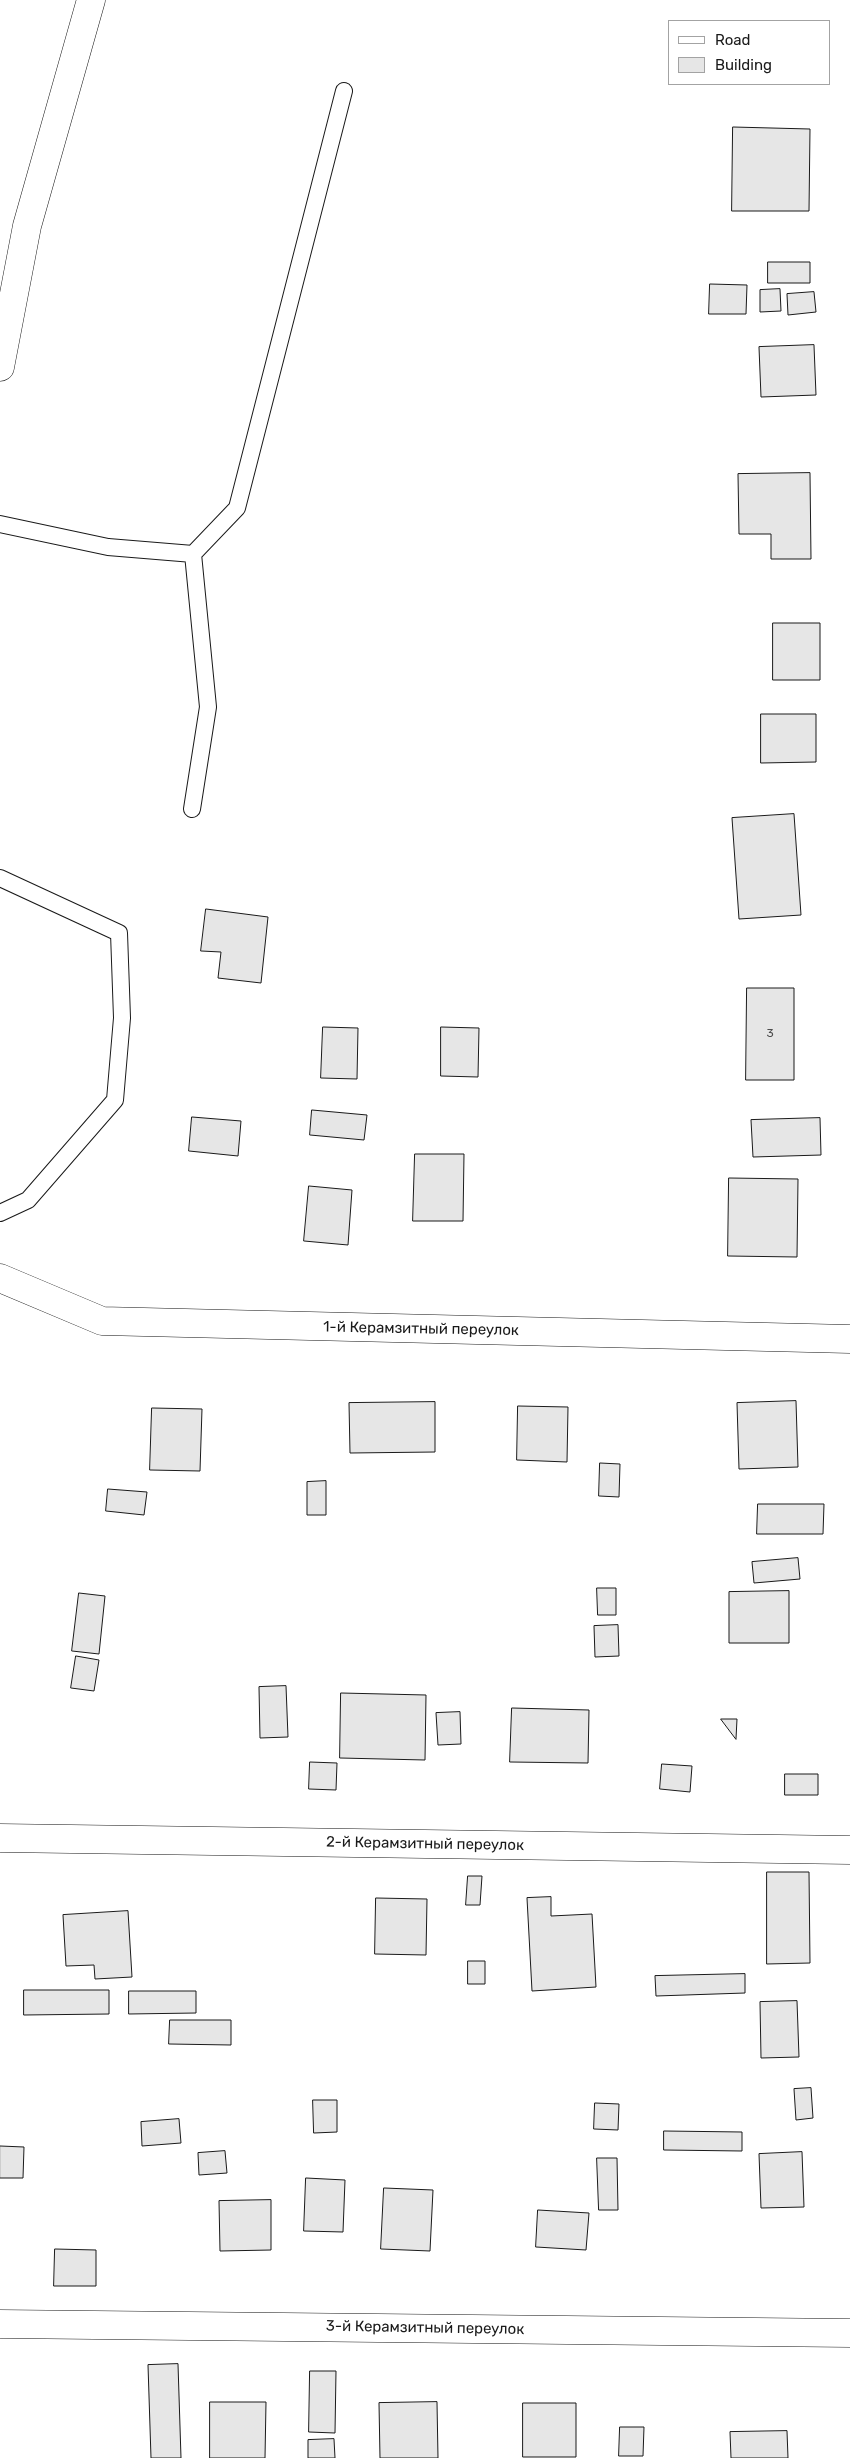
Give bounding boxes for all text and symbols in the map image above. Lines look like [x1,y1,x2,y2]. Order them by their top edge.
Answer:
legend [668,20,830,85]
text: Road [715,31,751,49]
text: Building [715,56,772,74]
house number: 3 [766,1027,774,1041]
street label: 1-й Керамзитный переулок [323,1318,519,1340]
street label: 2-й Керамзитный переулок [326,1833,524,1855]
street label: 3-й Керамзитный переулок [326,2317,524,2339]

